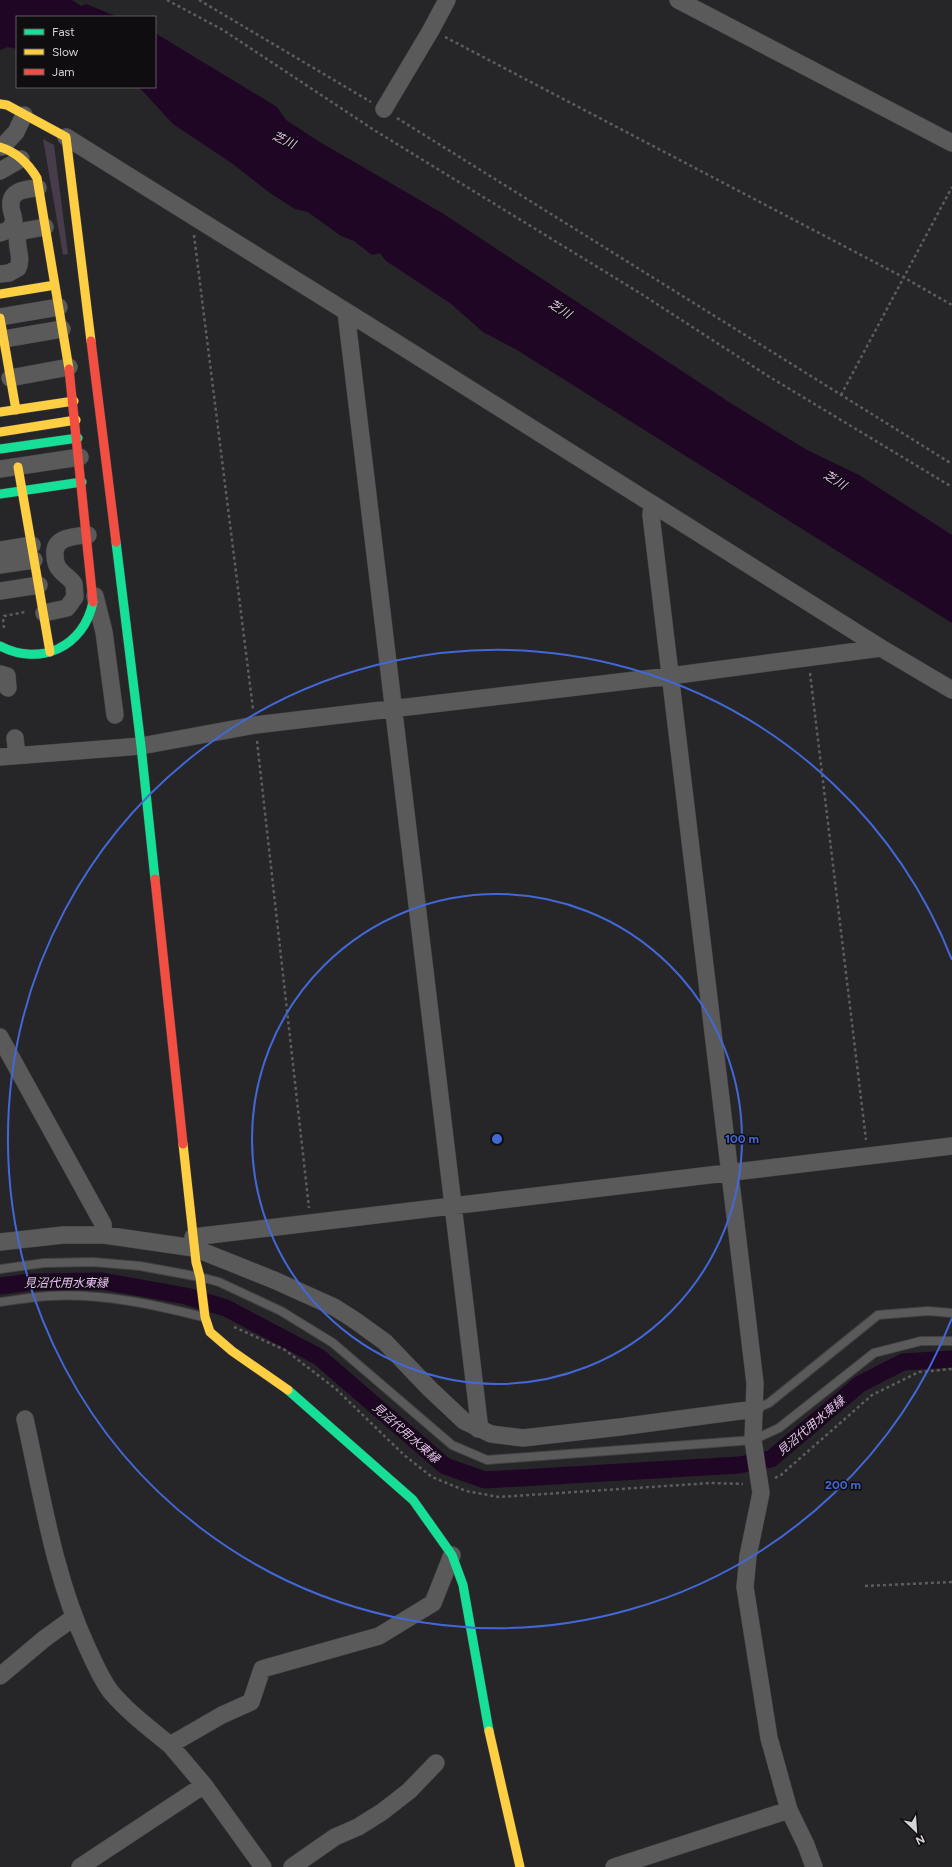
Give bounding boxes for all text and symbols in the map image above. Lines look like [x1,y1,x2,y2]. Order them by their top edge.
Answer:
legend [16,16,156,88]
text: Fast [52,25,75,39]
text: Slow [52,45,79,59]
text: Jam [52,65,75,79]
water label: 芝川 [270,129,300,152]
water label: 芝川 [546,297,576,322]
water label: 芝川 [821,468,851,493]
centre of rings [490,1132,504,1146]
text: 100 m [725,1132,759,1146]
water label: 見沼代用水東縁 [24,1276,110,1290]
water label: 見沼代用水東縁 [774,1392,849,1458]
water label: 見沼代用水東縁 [370,1400,444,1467]
text: 200 m [825,1478,861,1492]
north arrow [896,1811,936,1851]
text: N [913,1832,927,1847]

